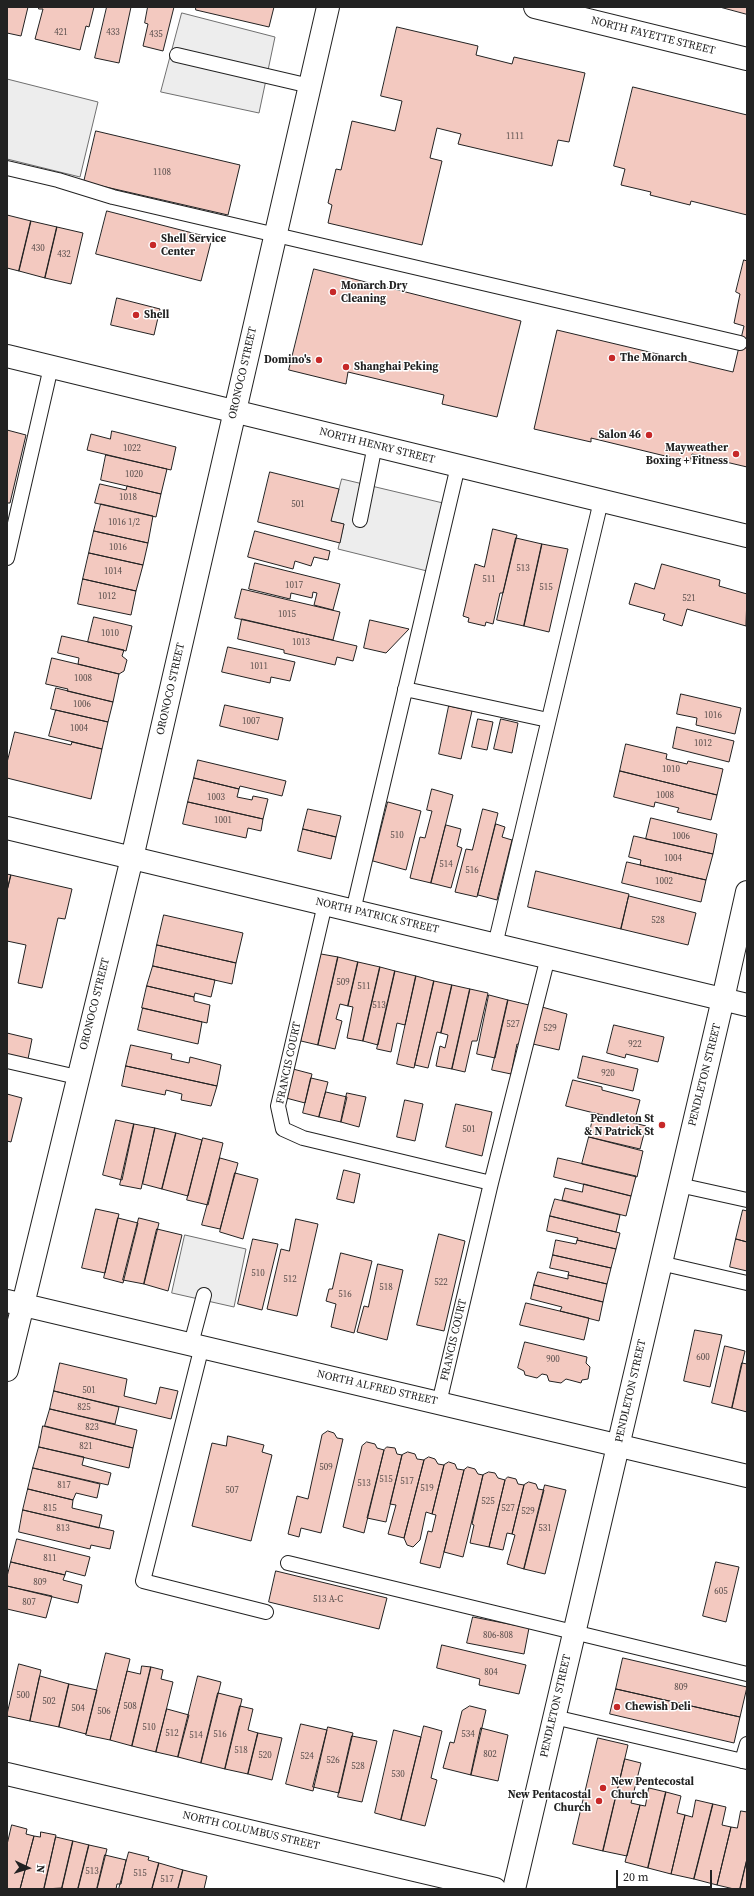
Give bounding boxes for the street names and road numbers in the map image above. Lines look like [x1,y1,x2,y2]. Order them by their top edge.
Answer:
street label: NORTH FAYETTE STREET [590,14,716,58]
street label: ORONOCO STREET [226,326,260,420]
street label: NORTH HENRY STREET [318,425,436,467]
street label: ORONOCO STREET [154,642,188,736]
street label: NORTH PATRICK STREET [314,895,440,937]
street label: ORONOCO STREET [77,957,113,1051]
street label: FRANCIS COURT [274,1021,304,1105]
street label: PENDLETON STREET [686,1022,724,1128]
street label: FRANCIS COURT [438,1298,470,1382]
street label: PENDLETON STREET [613,1338,649,1444]
street label: NORTH ALFRED STREET [315,1368,439,1408]
street label: PENDLETON STREET [538,1653,574,1759]
street label: NORTH COLUMBUS STREET [181,1809,321,1853]

